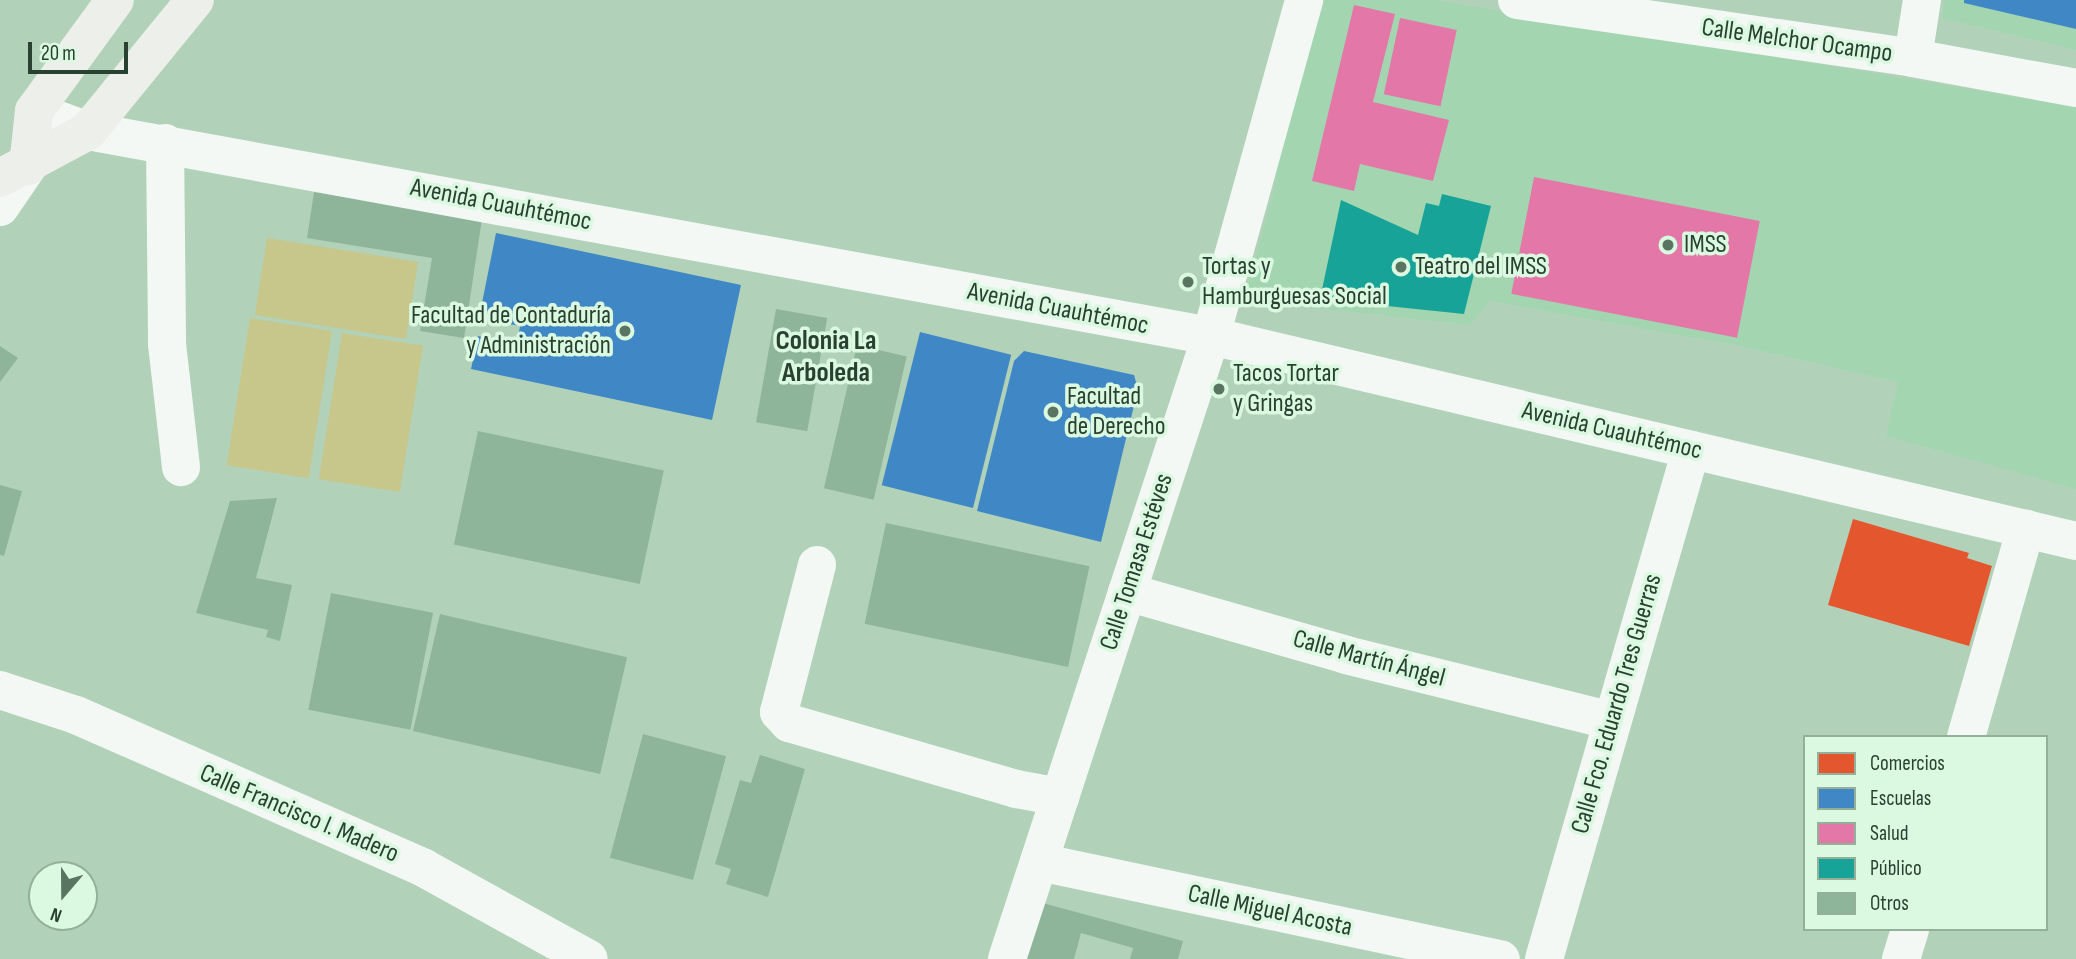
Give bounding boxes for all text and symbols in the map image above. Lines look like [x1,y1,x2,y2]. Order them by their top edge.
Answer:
street label: Calle Melchor Ocampo [1700,12,1894,70]
scale bar [32,28,131,72]
text: 20 m [41,41,76,66]
street label: Avenida Cuauhtémoc [408,172,594,238]
place label: IMSS [1684,229,1727,261]
marker: IMSS [1658,235,1678,255]
place label: Tortas y Hamburguesas Social [1202,251,1387,312]
place label: Teatro del IMSS [1415,251,1547,283]
marker: Teatro del IMSS [1393,259,1409,275]
marker: Tortas y Hamburguesas Social [1180,274,1196,290]
street label: Avenida Cuauhtémoc [965,276,1151,342]
place label: Facultad de Contaduría y Administración [411,300,611,362]
marker: Facultad de Contaduría y Administración [617,323,633,339]
district label: Colonia La Arboleda [776,324,876,390]
place label: Tacos Tortar y Gringas [1233,358,1339,420]
place label: Facultad de Derecho [1067,381,1165,442]
marker: Tacos Tortar y Gringas [1211,381,1227,397]
street label: Avenida Cuauhtémoc [1519,395,1705,467]
marker: Facultad de Derecho [1045,404,1061,420]
street label: Calle Tomasa Estéves [1094,470,1180,654]
street label: Calle Fco. Eduardo Tres Guerras [1565,571,1669,837]
street label: Calle Martín Ángel [1290,624,1448,694]
legend [1803,735,2048,931]
text: Comercios [1870,751,1945,776]
street label: Calle Francisco I. Madero [195,758,403,870]
text: Escuelas [1870,786,1931,811]
text: Salud [1870,821,1909,846]
text: Público [1870,856,1922,881]
north arrow [28,861,98,931]
street label: Calle Miguel Acosta [1185,878,1355,944]
text: Otros [1870,891,1909,916]
text: N [48,902,65,927]

